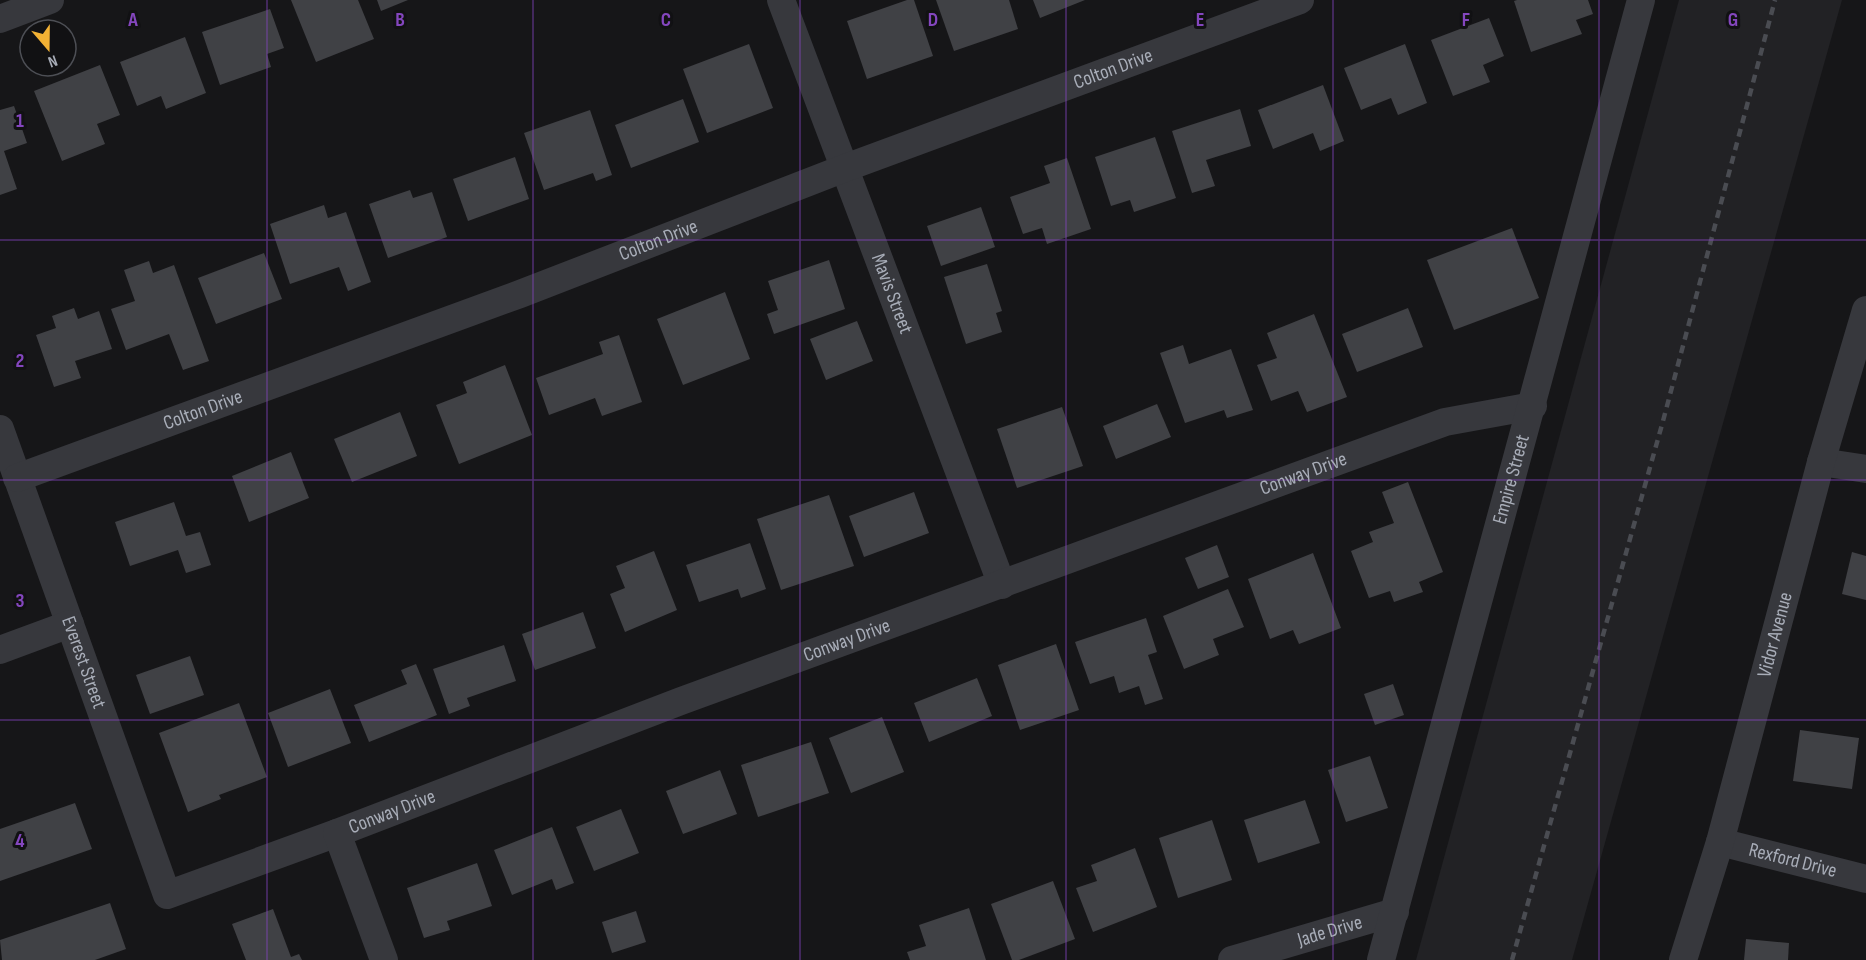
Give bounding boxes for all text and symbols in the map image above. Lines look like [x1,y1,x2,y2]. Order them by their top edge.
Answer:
text: A [127,8,138,32]
text: B [395,8,405,32]
text: C [661,8,671,32]
text: D [928,8,938,32]
text: E [1196,8,1204,32]
text: F [1462,8,1470,32]
text: G [1728,8,1738,32]
north arrow [18,18,78,78]
street label: Colton Drive [1070,43,1156,95]
text: N [45,50,60,71]
text: 1 [16,109,24,133]
street label: Colton Drive [616,214,701,266]
street label: Mavis Street [866,250,918,337]
text: 2 [16,349,24,373]
street label: Colton Drive [160,385,246,435]
street label: Empire Street [1488,432,1535,527]
street label: Conway Drive [1257,447,1350,501]
text: 3 [16,589,25,613]
street label: Vidor Avenue [1752,590,1798,680]
street label: Everest Street [56,613,111,712]
street label: Conway Drive [800,614,894,667]
street label: Conway Drive [345,784,439,839]
text: 4 [15,829,25,853]
street label: Rexford Drive [1746,838,1839,883]
street label: Jade Drive [1294,910,1365,952]

